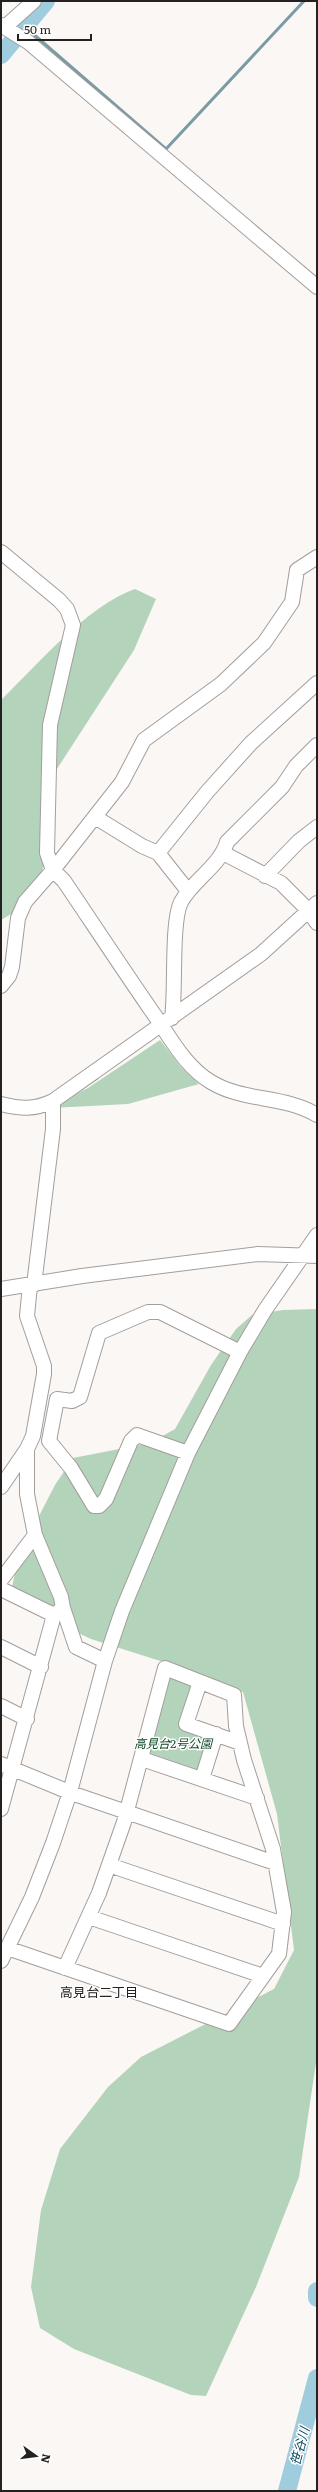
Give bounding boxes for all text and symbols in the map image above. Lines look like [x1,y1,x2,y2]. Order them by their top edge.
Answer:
scale bar [18,16,91,42]
text: 50 m [24,20,51,38]
park label: 高見台2号公園 [134,1734,214,1752]
district label: 高見台二丁目 [60,1982,138,2001]
water label: 笹谷川 [285,2423,314,2467]
north arrow [16,2436,56,2476]
text: N [38,2452,56,2465]

